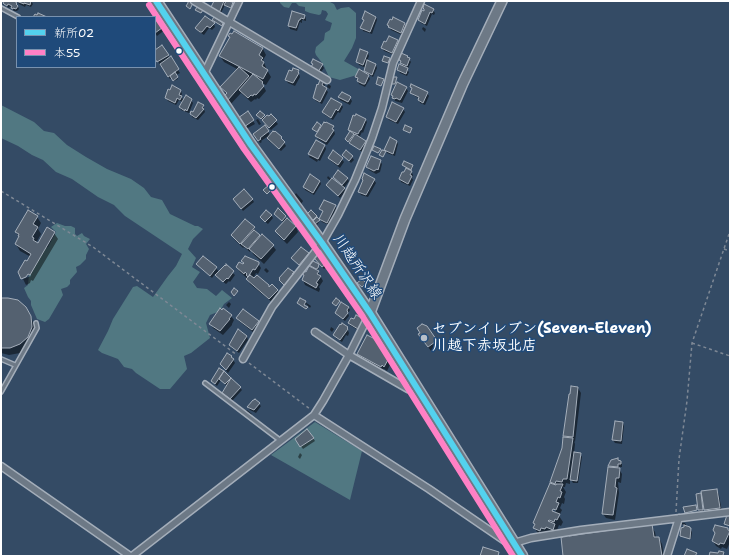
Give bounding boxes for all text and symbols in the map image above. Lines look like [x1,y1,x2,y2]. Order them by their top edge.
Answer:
legend [16,16,156,68]
text: 新所02 [54,25,94,41]
text: 本55 [54,45,80,61]
unlabelled marker [174,46,184,56]
unlabelled marker [267,182,277,192]
street label: 川越所沢線 [329,231,385,303]
place label: セブンイレブン(Seven-Eleven) 川越下赤坂北店 [432,320,652,355]
marker: セブンイレブン(Seven-Eleven) 川越下赤坂北店 [419,333,429,343]

